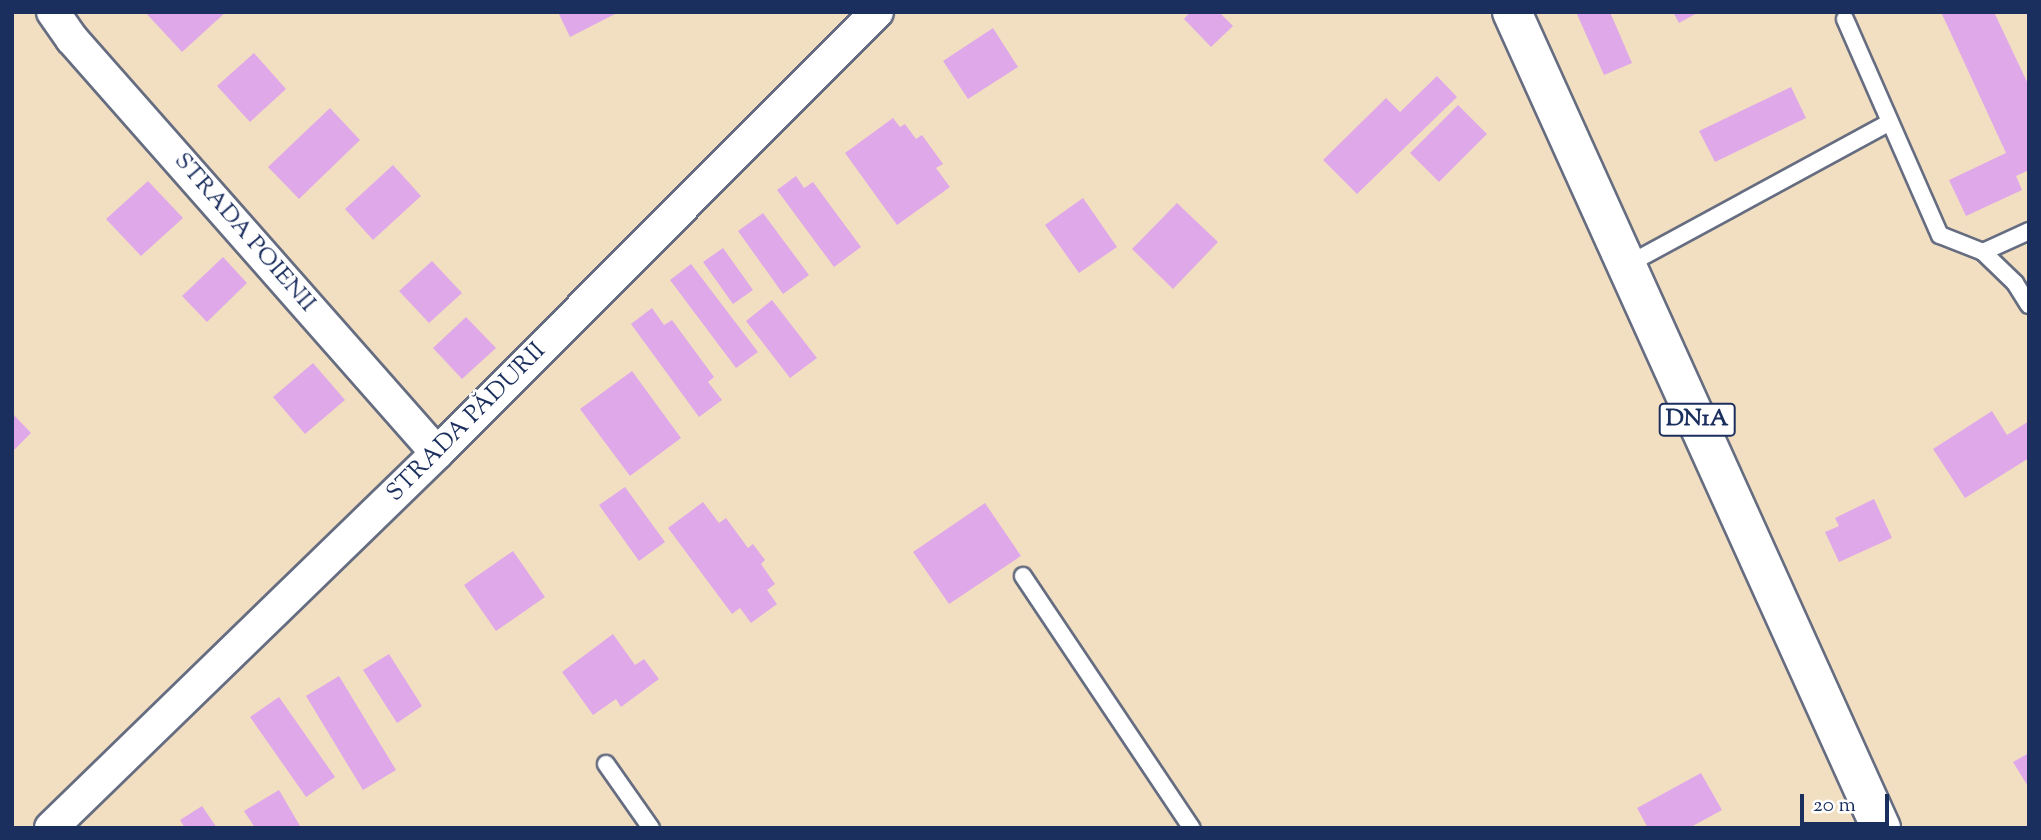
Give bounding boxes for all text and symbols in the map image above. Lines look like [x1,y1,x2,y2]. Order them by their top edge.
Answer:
street label: STRADA POIENII [167,147,321,319]
street label: STRADA PĂDURII [382,338,552,508]
road number: DN1A [1658,400,1736,440]
scale bar [1803,780,1892,824]
text: 20 m [1813,791,1856,821]

